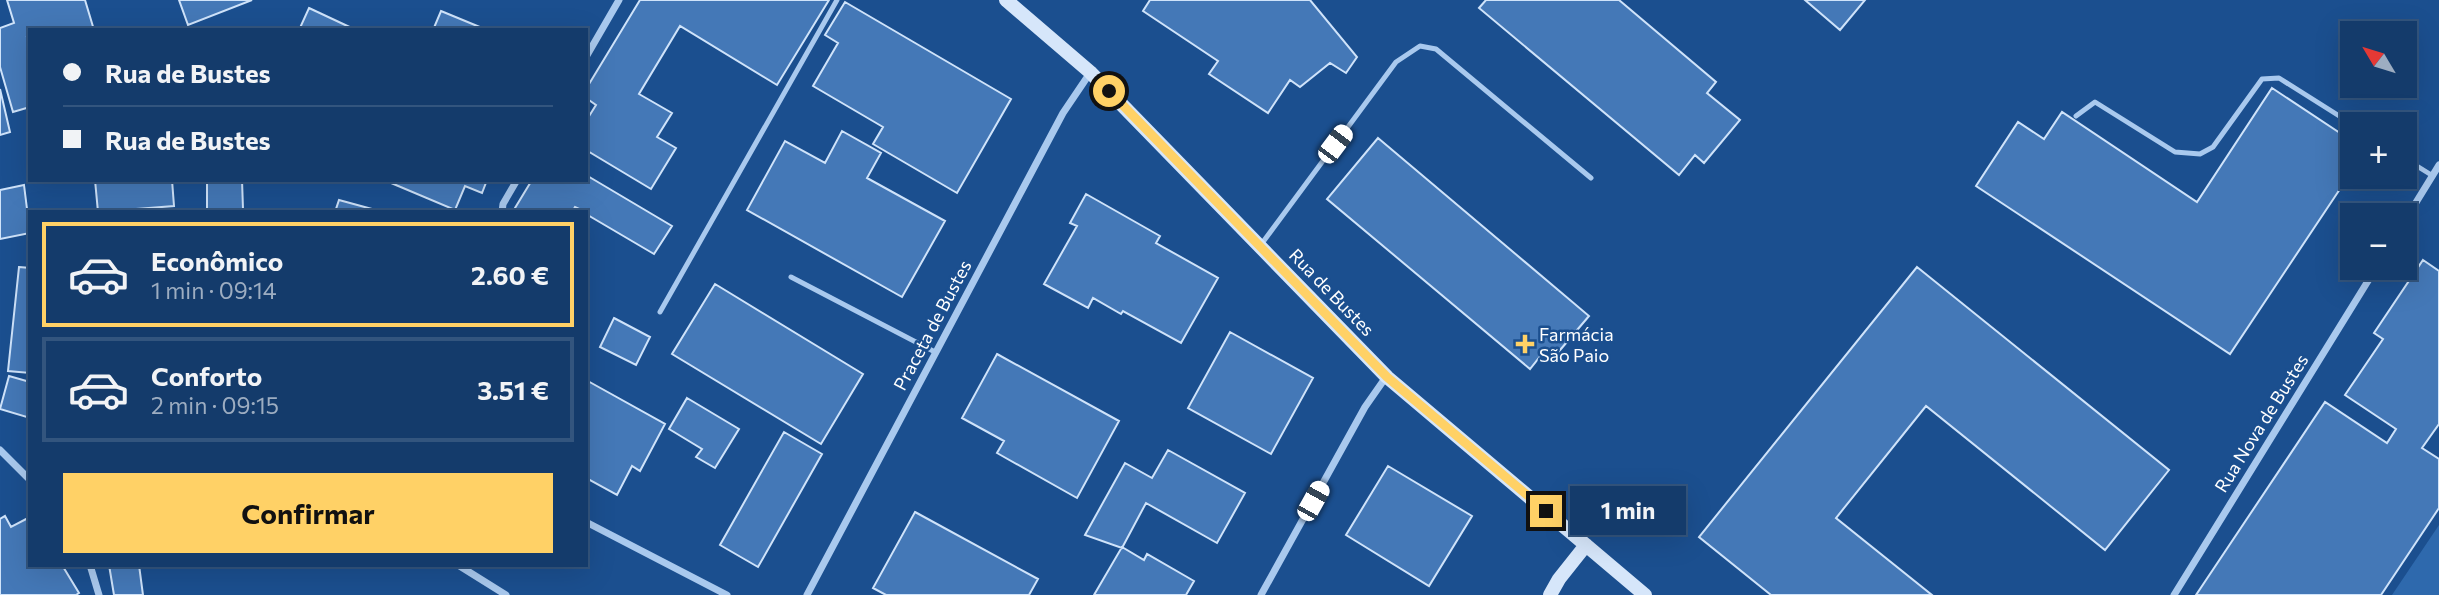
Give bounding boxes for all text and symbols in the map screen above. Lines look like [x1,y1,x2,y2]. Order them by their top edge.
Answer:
north arrow [2340,21,2417,98]
map controls [2340,21,2417,280]
text: Rua de Bustes [105,57,271,88]
route start [1093,75,1125,107]
button: + [2340,112,2417,189]
car [1314,121,1357,167]
text: Rua de Bustes [105,124,271,155]
button: − [2340,203,2417,280]
icon: car [67,243,130,306]
street label: Rua de Bustes [1285,244,1379,340]
text: Econômico [151,245,283,276]
street label: Praceta de Bustes [888,256,976,394]
text: 2.60 € [471,259,549,290]
text: 1 min · 09:14 [151,276,277,304]
place label: Farmácia São Paio [1539,323,1614,366]
marker: Farmácia São Paio [1517,336,1533,352]
street label: Rua Nova de Bustes [2210,350,2312,496]
icon: car [67,358,130,421]
text: Conforto [151,360,262,391]
text: 3.51 € [477,374,549,405]
text: 2 min · 09:15 [151,391,279,419]
button: Confirmar [63,473,553,553]
car [1294,478,1333,524]
callout: 1 min [1570,486,1686,536]
route end [1530,495,1562,527]
text: 1 min [1601,496,1655,524]

